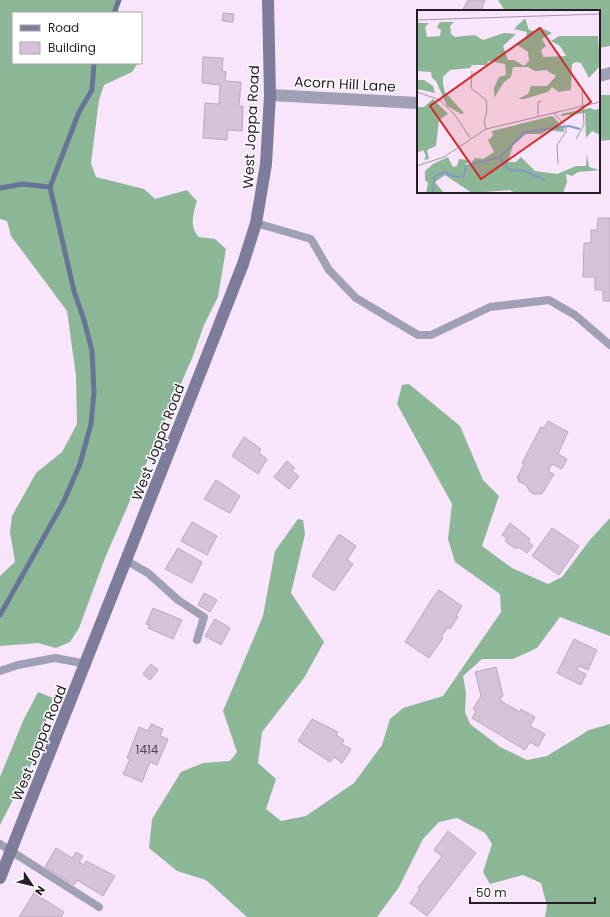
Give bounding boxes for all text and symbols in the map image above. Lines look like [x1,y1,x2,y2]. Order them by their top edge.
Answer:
inset map [417,10,600,193]
legend [12,12,142,64]
text: Road [48,19,79,36]
text: Building [48,39,96,56]
street label: West Joppa Road [238,65,264,189]
street label: Acorn Hill Lane [294,71,397,97]
street label: West Joppa Road [127,381,189,503]
street label: West Joppa Road [7,682,71,804]
house number: 1414 [136,741,159,758]
north arrow [12,865,52,905]
scale bar [470,879,595,905]
text: N [31,883,49,899]
text: 50 m [476,884,507,901]

